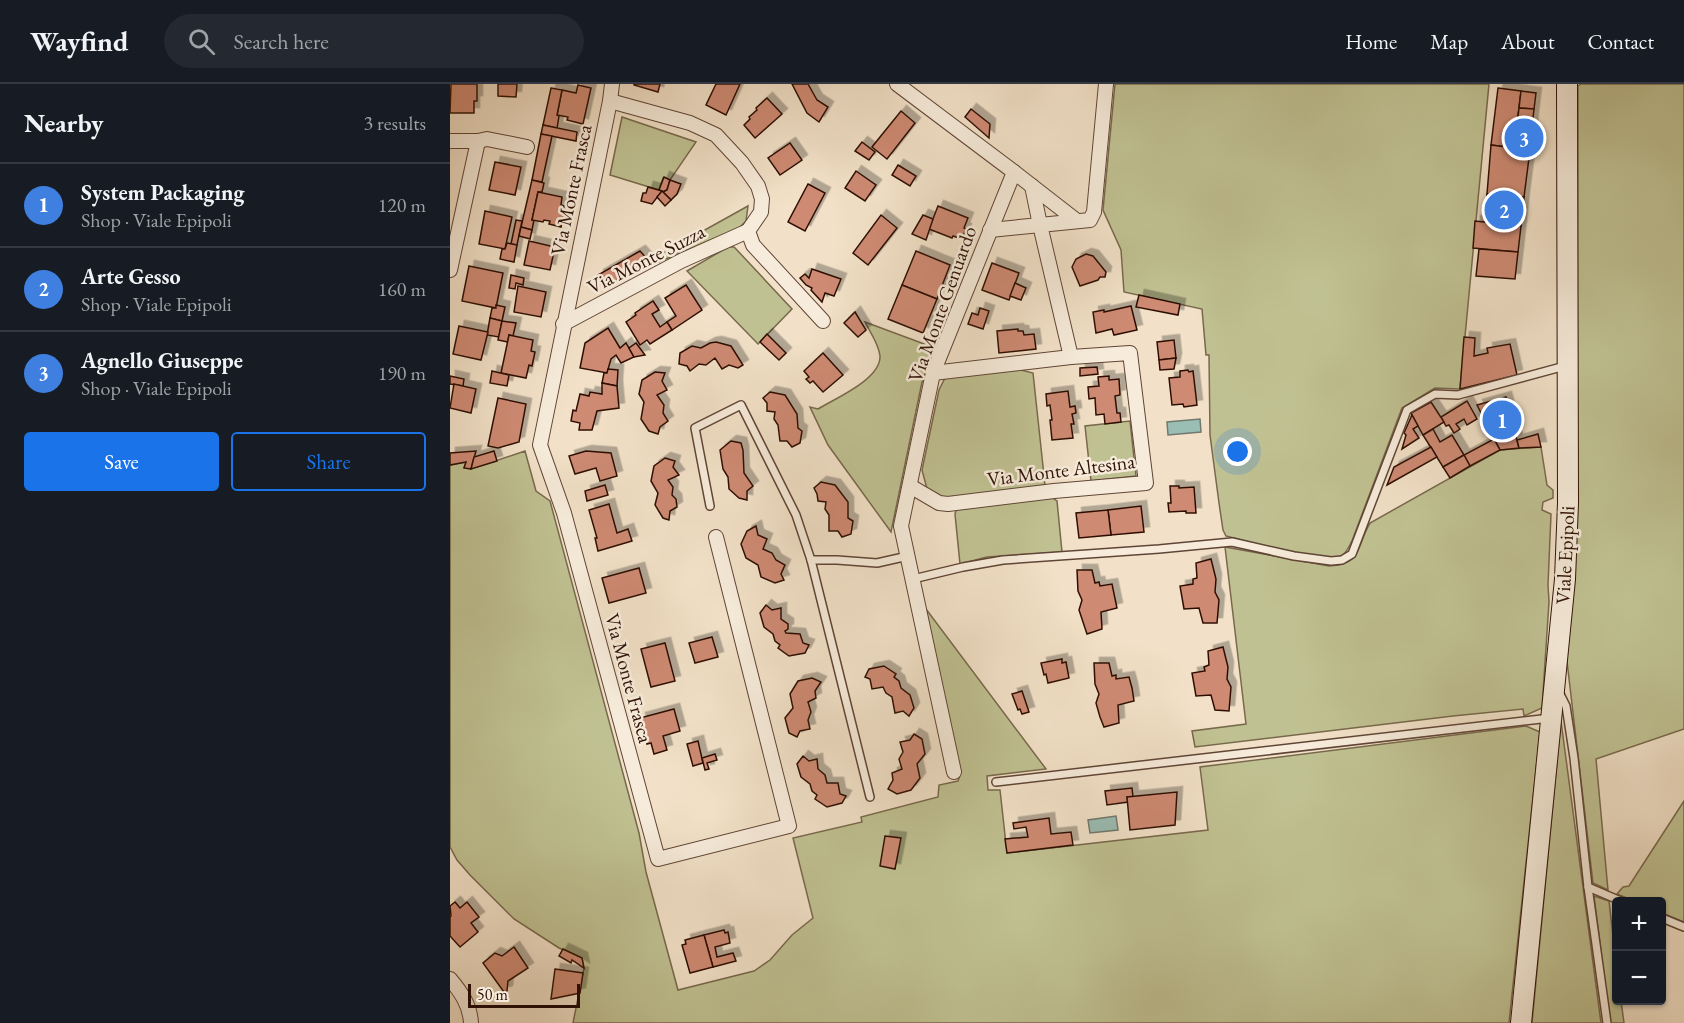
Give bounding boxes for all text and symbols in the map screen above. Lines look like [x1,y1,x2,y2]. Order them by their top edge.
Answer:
search box [164,14,584,68]
text: Wayfind [30,23,128,59]
icon: search [185,25,218,58]
text: Search here [233,27,329,56]
text: Home [1345,28,1397,55]
text: Map [1430,28,1468,55]
text: About [1501,28,1554,55]
text: Contact [1587,28,1654,55]
text: Nearby [24,106,104,140]
text: 3 results [363,110,426,136]
pin: 3 [1504,116,1544,160]
street label: Via Monte Frasca [544,122,598,258]
text: System Packaging [81,178,244,207]
pin: 2 [1484,188,1524,232]
text: 1 [38,192,49,218]
text: 120 m [378,192,426,218]
text: Shop · Viale Epipoli [81,207,232,233]
street label: Via Monte Suzza [583,218,709,300]
street label: Via Monte Genuardo [902,222,982,386]
text: Arte Gesso [81,262,180,291]
text: 2 [38,276,49,302]
text: 160 m [378,276,426,302]
text: Shop · Viale Epipoli [81,291,232,317]
text: Agnello Giuseppe [81,346,243,375]
text: 3 [38,360,49,386]
text: 190 m [378,360,426,386]
text: Shop · Viale Epipoli [81,375,232,401]
pin: 1 [1482,398,1522,442]
button: Save [24,432,219,491]
button: Share [231,432,426,491]
your location [1223,437,1252,466]
street label: Via Monte Altesina [986,448,1136,492]
street label: Viale Epipoli [1549,505,1581,605]
street label: Via Monte Frasca [599,610,659,746]
map controls [1612,897,1666,1005]
button: + [1612,897,1666,951]
button: − [1612,951,1666,1005]
scale bar [468,981,580,1008]
text: 50 m [477,984,508,1005]

